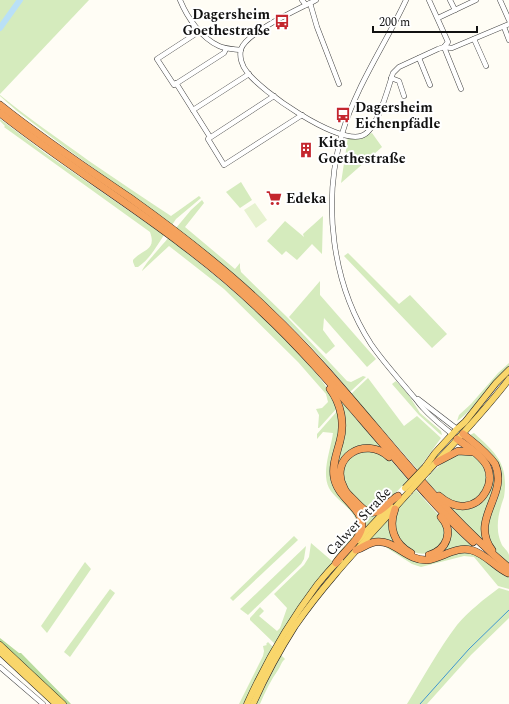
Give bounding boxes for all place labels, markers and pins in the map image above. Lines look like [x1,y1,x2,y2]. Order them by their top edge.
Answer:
place label: Dagersheim Goethestraße [182,4,270,41]
bus stop icon: Dagersheim Goethestraße [273,13,291,31]
place label: Dagersheim Eichenpfädle [355,97,440,134]
bus stop icon: Dagersheim Eichenpfädle [334,106,352,124]
place label: Kita Goethestraße [318,132,406,169]
building icon: Kita Goethestraße [297,141,315,159]
place label: Edeka [286,188,327,209]
supermarket icon: Edeka [265,189,283,207]

